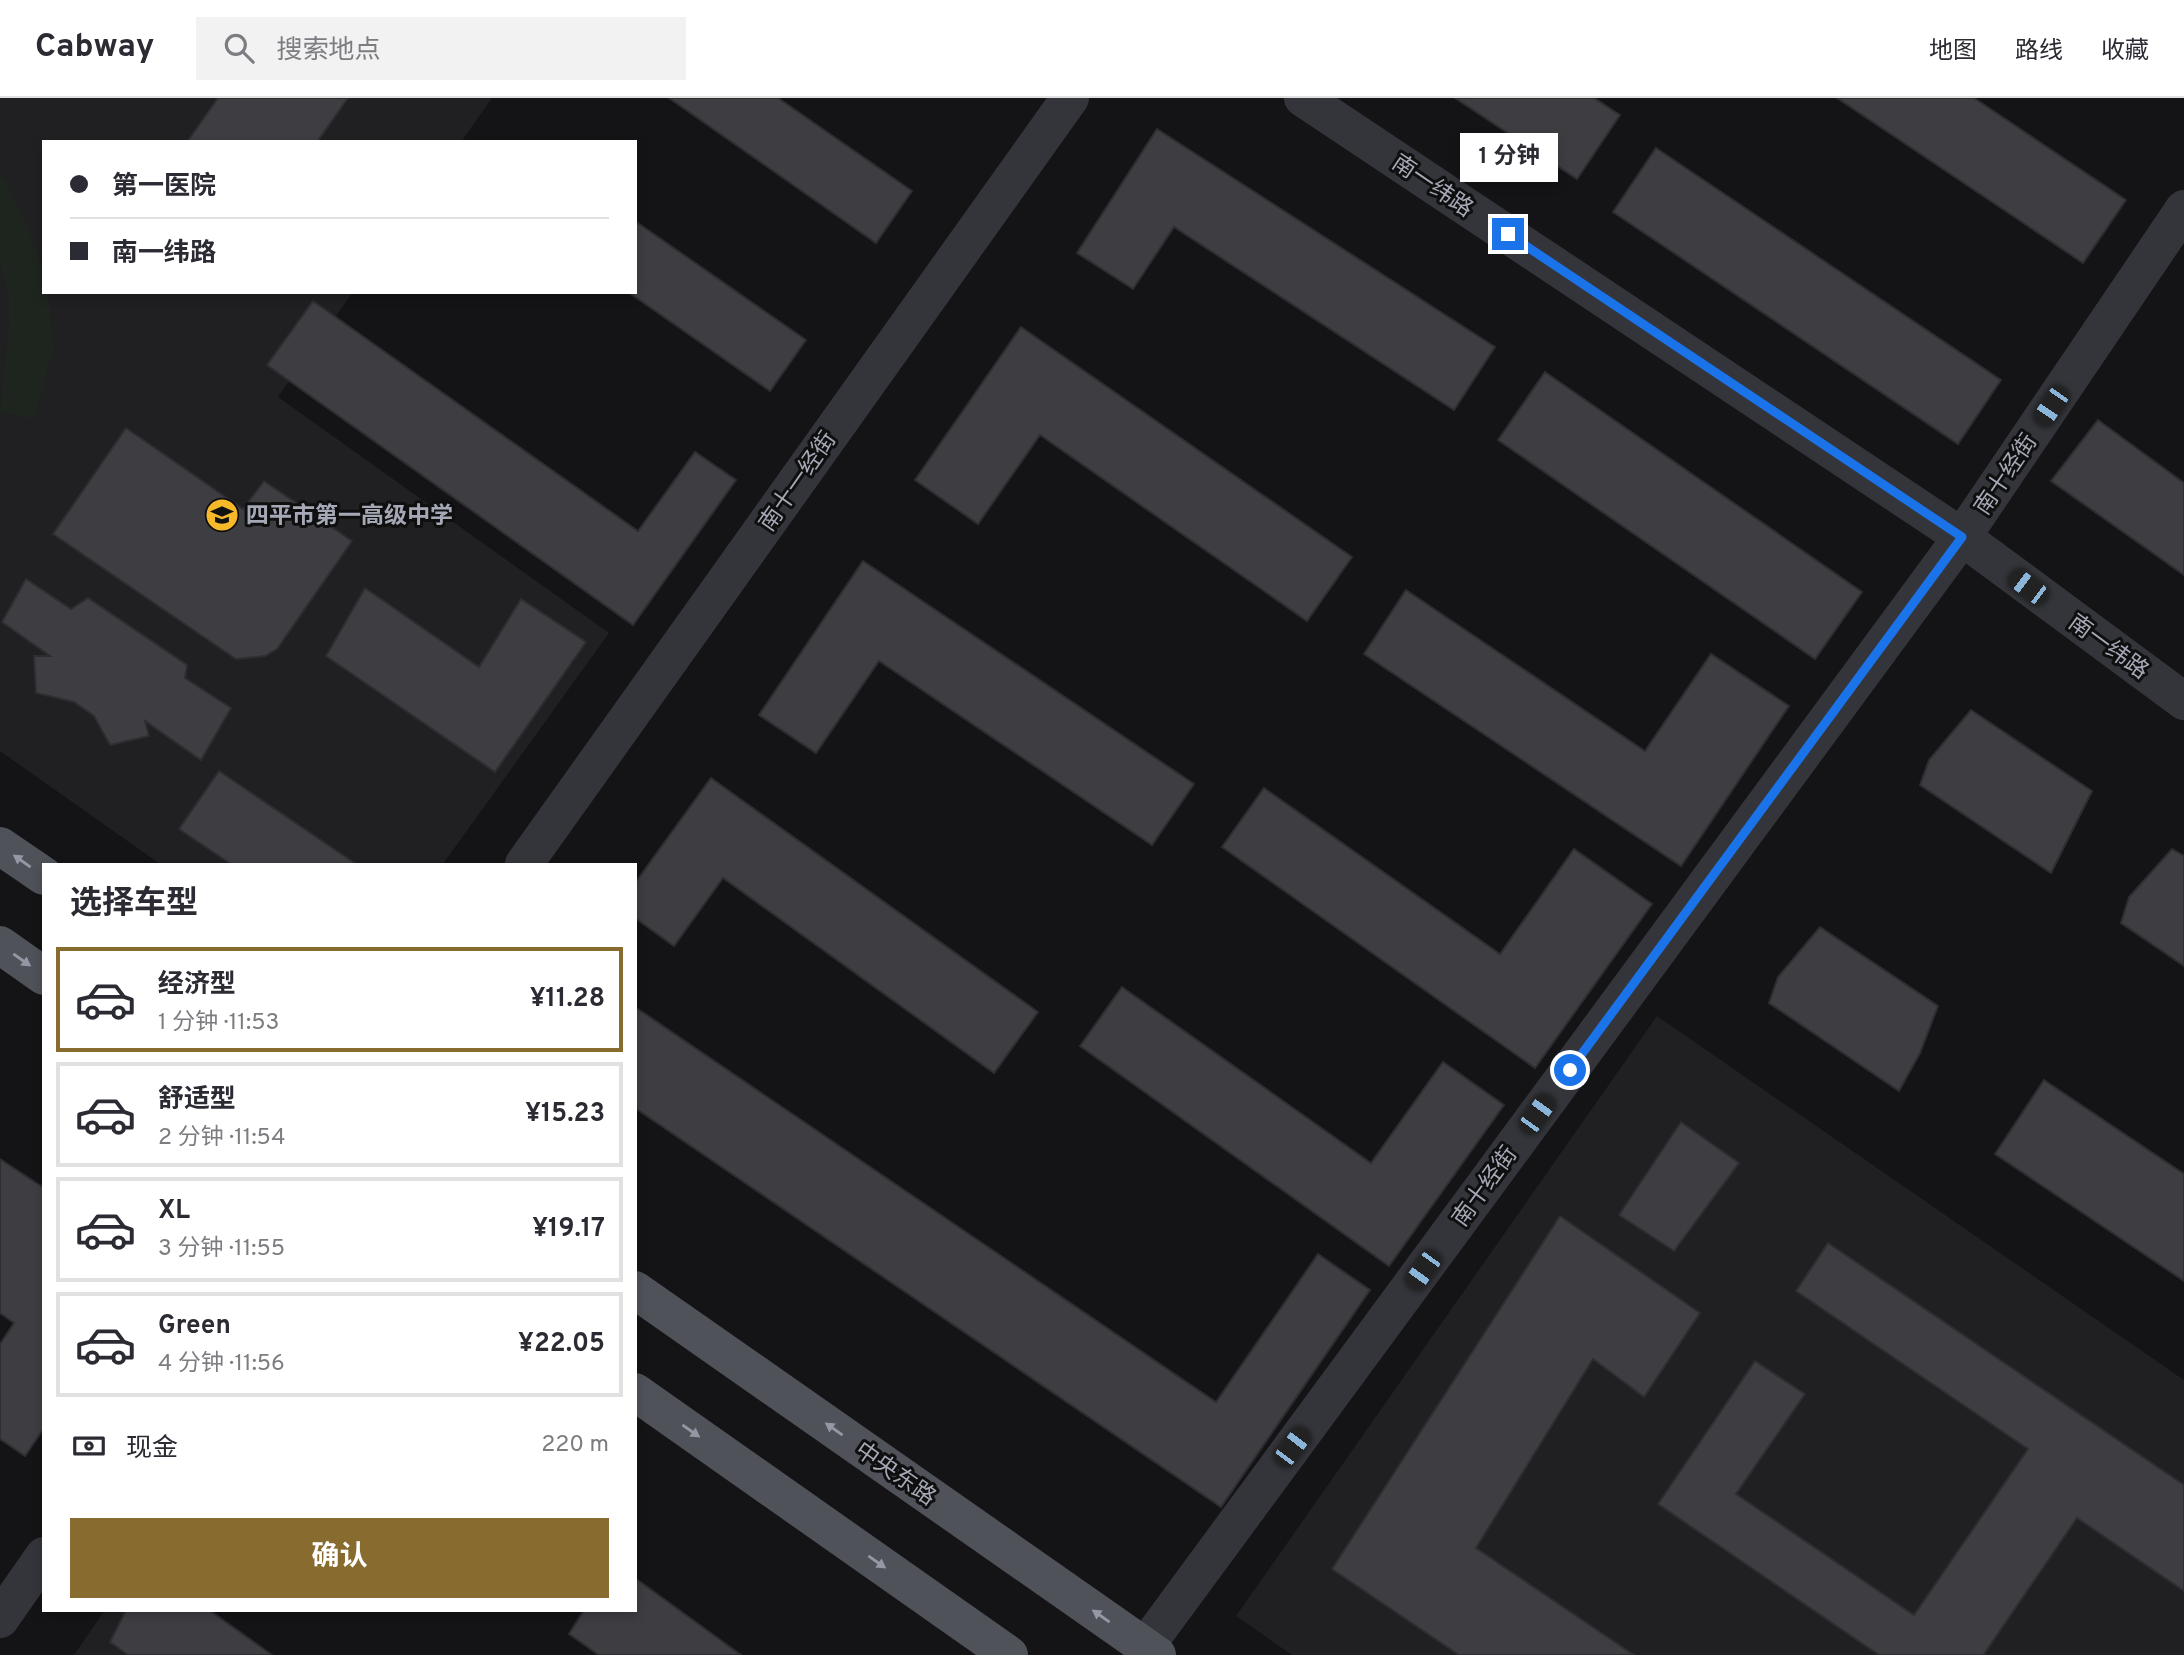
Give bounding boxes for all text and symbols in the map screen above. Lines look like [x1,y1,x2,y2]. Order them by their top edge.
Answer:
search box [196,17,686,80]
text: Cabway [35,27,154,69]
icon: search [220,29,258,67]
text: 搜索地点 [276,35,380,68]
text: 地图 [1929,37,1977,67]
text: 路线 [2015,37,2063,67]
text: 收藏 [2101,37,2149,67]
callout: 1 分钟 [1459,132,1557,181]
text: 1 分钟 [1479,143,1539,172]
street label: 南一纬路 [1385,149,1478,225]
text: 第一医院 [112,171,216,204]
route end [1492,218,1524,250]
text: 南一纬路 [112,238,216,271]
car [2031,383,2072,429]
street label: 南十一经街 [754,427,844,538]
street label: 南十经街 [1969,429,2045,522]
school or university icon: 四平市第一高级中学 [203,496,241,534]
place label: 四平市第一高级中学 [246,502,453,532]
car [2005,566,2052,608]
street label: 南一纬路 [2062,609,2153,687]
one-way arrow [13,854,31,868]
text: 选择车型 [70,885,198,925]
one-way arrow [13,953,31,967]
icon: car [74,968,137,1031]
text: 经济型 [158,969,236,1002]
text: ¥11.28 [530,983,605,1016]
text: 1 分钟 · 11:53 [158,1009,279,1038]
route start [1554,1054,1586,1086]
icon: car [74,1083,137,1146]
text: 舒适型 [158,1084,236,1117]
car [1517,1091,1558,1137]
text: ¥15.23 [525,1098,605,1131]
text: 2 分钟 · 11:54 [158,1124,286,1153]
street label: 南十经街 [1447,1142,1525,1233]
text: XL [158,1195,190,1228]
icon: car [74,1198,137,1261]
text: ¥19.17 [532,1213,605,1246]
text: 3 分钟 · 11:55 [158,1235,285,1264]
car [1403,1247,1444,1293]
text: Green [158,1310,231,1343]
icon: car [74,1313,137,1376]
text: ¥22.05 [518,1328,605,1361]
text: 4 分钟 · 11:56 [158,1350,285,1379]
one-way arrow [825,1422,843,1436]
one-way arrow [682,1424,700,1438]
car [1271,1424,1314,1470]
icon: cash [70,1427,108,1465]
text: 220 m [541,1431,609,1460]
text: 现金 [126,1433,178,1466]
street label: 中央东路 [849,1437,941,1513]
button: 确认 [70,1518,609,1598]
one-way arrow [868,1555,886,1569]
one-way arrow [1092,1609,1110,1623]

